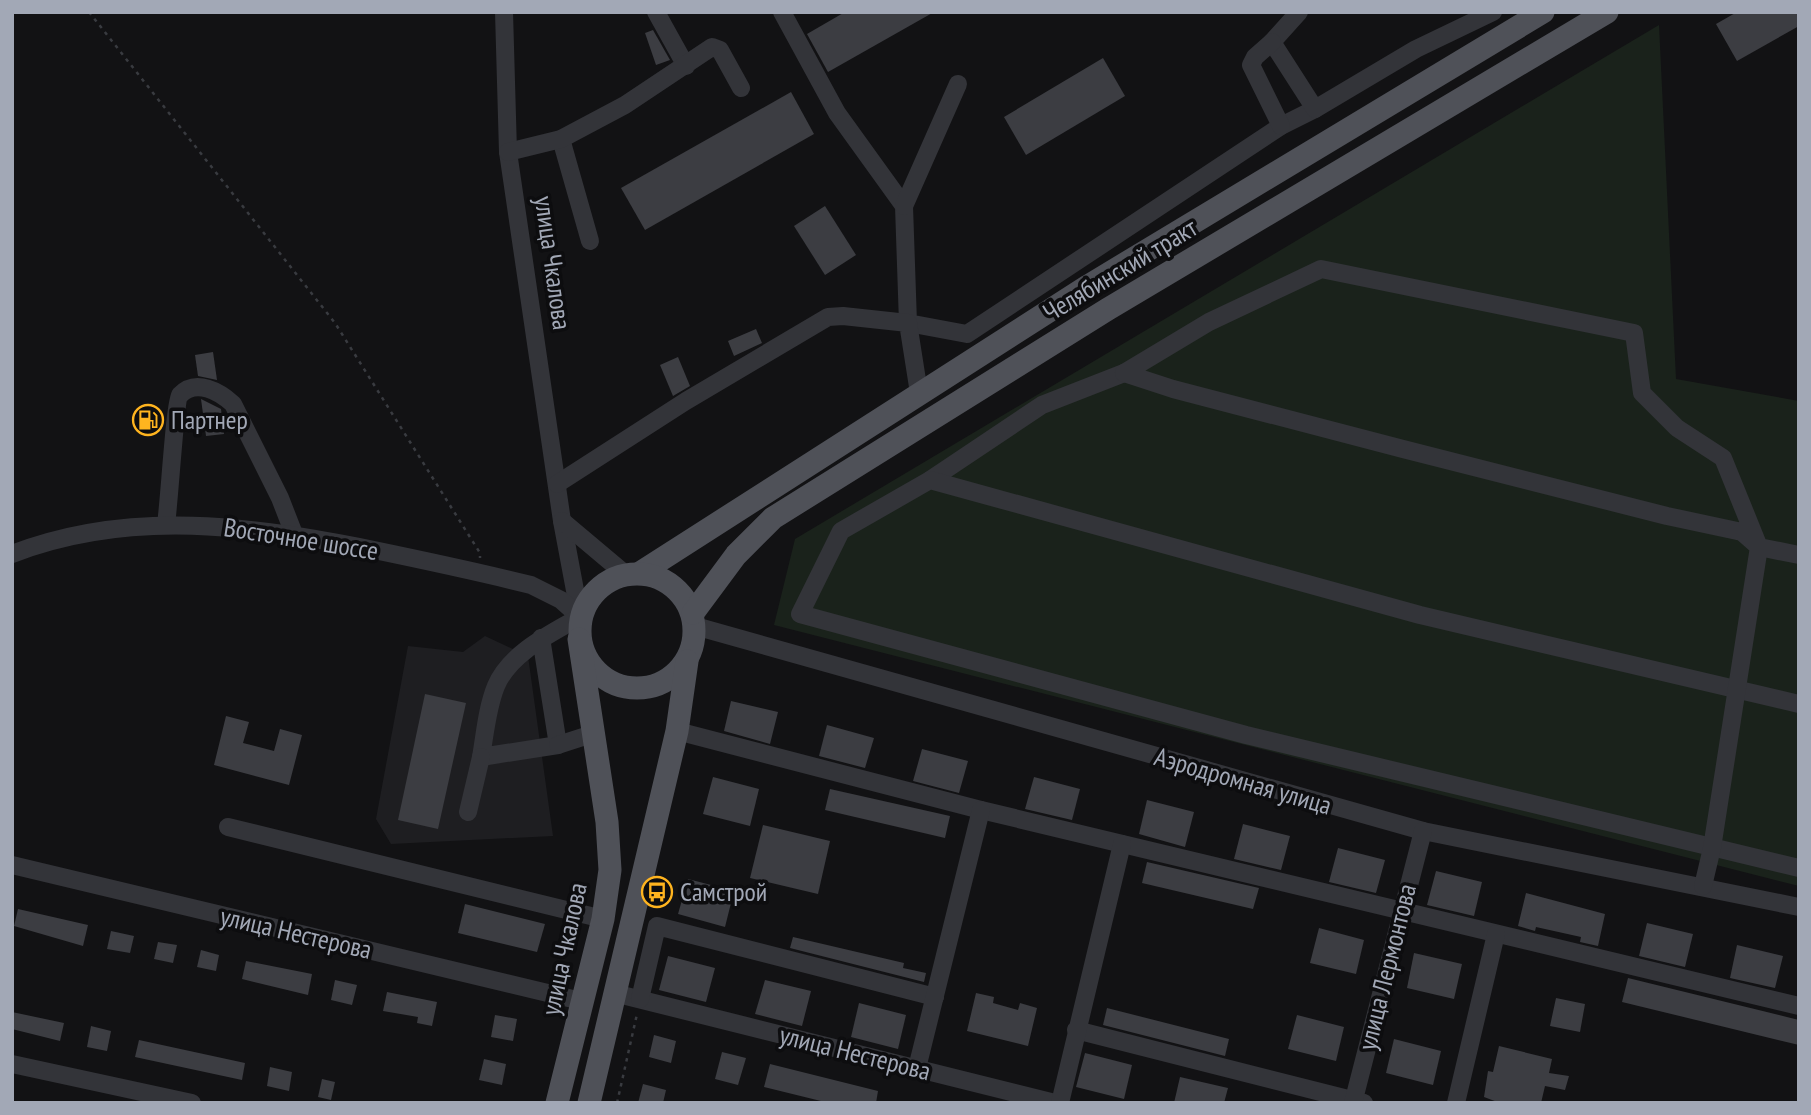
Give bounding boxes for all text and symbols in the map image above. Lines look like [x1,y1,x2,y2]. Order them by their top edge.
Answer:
street label: улица Чкалова [528,194,579,332]
street label: Челябинский тракт [1037,210,1203,328]
fuel station icon: Партнер [131,403,165,437]
place label: Партнер [171,403,248,436]
street label: Восточное шоссе [222,510,381,567]
street label: Аэродромная улица [1151,740,1335,822]
bus stop icon: Самстрой [640,875,674,909]
place label: Самстрой [680,875,767,908]
street label: улица Чкалова [533,880,594,1018]
street label: улица Лермонтова [1350,880,1423,1053]
street label: улица Нестерова [217,899,375,966]
street label: улица Нестерова [776,1018,934,1087]

